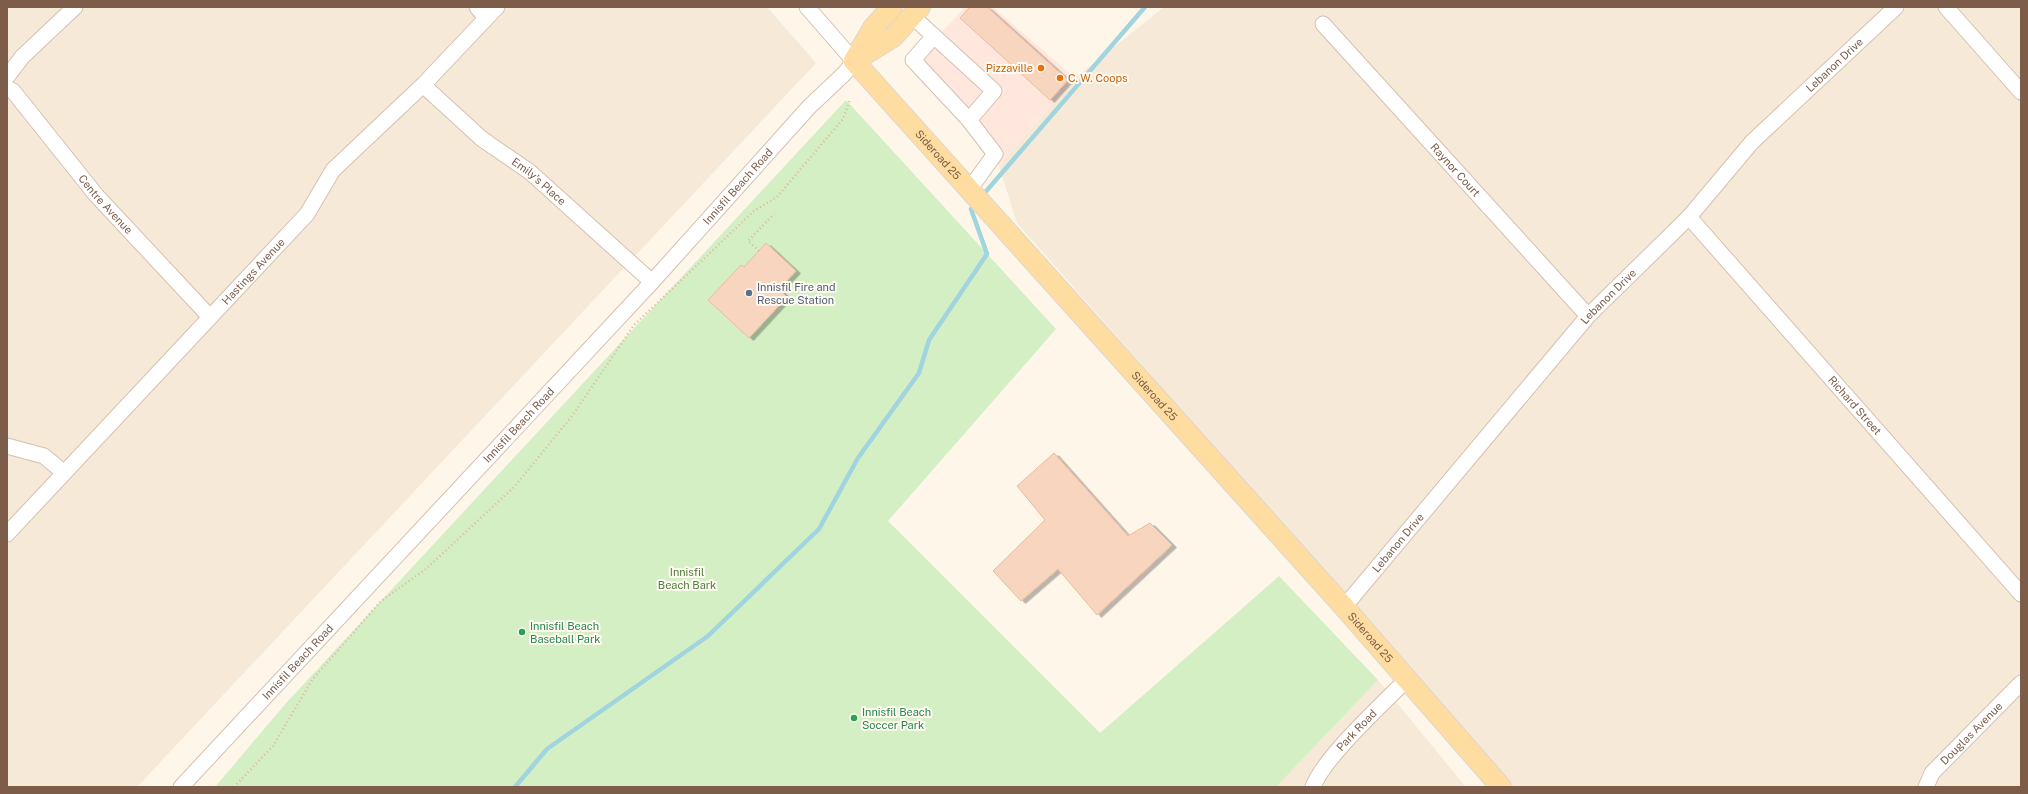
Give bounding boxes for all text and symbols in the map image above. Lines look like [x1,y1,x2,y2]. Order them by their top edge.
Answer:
street label: Lebanon Drive [1804,35,1865,94]
place label: Pizzaville [986,62,1033,74]
marker: Pizzaville [1036,63,1046,73]
place label: C. W. Coops [1068,72,1128,84]
marker: C. W. Coops [1055,73,1065,83]
street label: Sideroad 25 [913,128,963,182]
street label: Raynor Court [1428,141,1482,199]
street label: Innisfil Beach Road [701,146,775,227]
street label: Emily's Place [510,155,568,207]
street label: Centre Avenue [76,172,135,236]
street label: Hastings Avenue [219,236,287,307]
street label: Lebanon Drive [1578,266,1638,326]
place label: Innisfil Fire and Rescue Station [757,281,836,306]
marker: Innisfil Fire and Rescue Station [744,288,754,298]
street label: Sideroad 25 [1129,369,1180,423]
street label: Richard Street [1826,374,1884,437]
street label: Innisfil Beach Road [481,385,556,465]
street label: Lebanon Drive [1370,511,1426,574]
park label: Innisfil Beach Bark [658,566,716,591]
street label: Sideroad 25 [1346,610,1396,665]
place label: Innisfil Beach Baseball Park [530,620,600,645]
street label: Innisfil Beach Road [260,622,335,702]
marker: Innisfil Beach Baseball Park [517,627,527,637]
street label: Douglas Avenue [1938,700,2004,767]
place label: Innisfil Beach Soccer Park [862,706,931,731]
street label: Park Road [1334,707,1379,753]
marker: Innisfil Beach Soccer Park [849,713,859,723]

